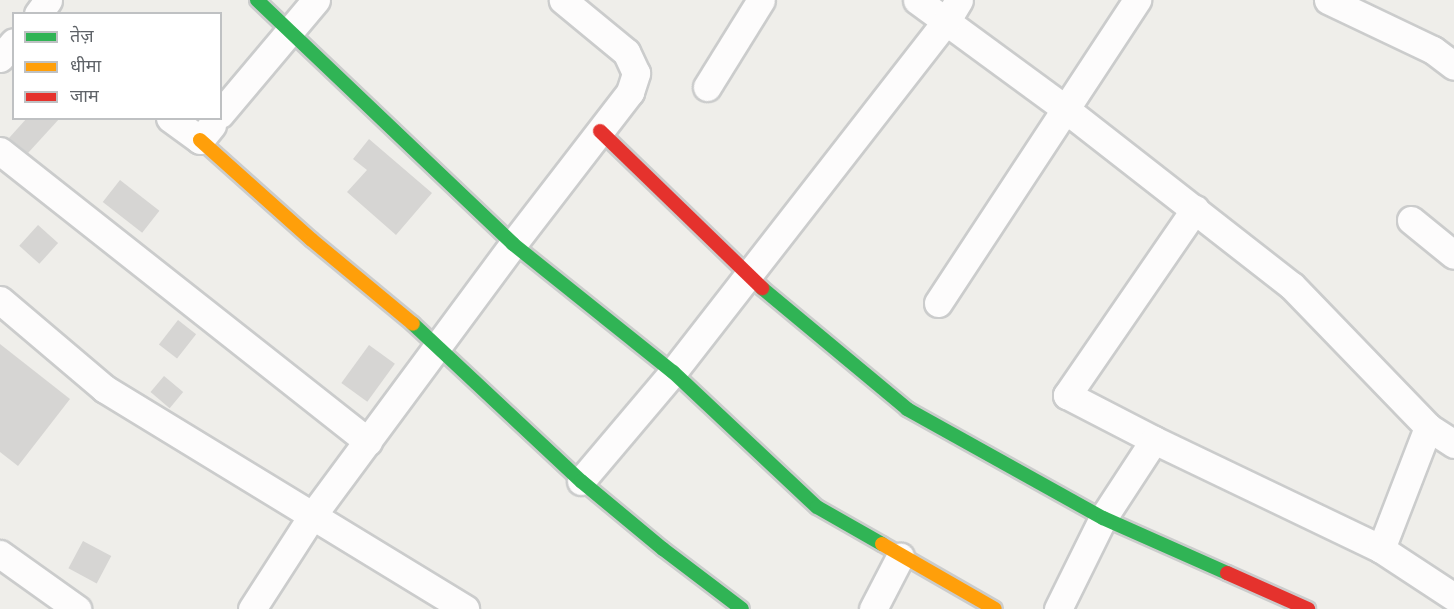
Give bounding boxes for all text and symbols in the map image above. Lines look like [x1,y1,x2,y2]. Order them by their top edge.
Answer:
legend [12,12,222,120]
text: तेज़ [70,25,94,46]
text: धीमा [70,55,101,76]
text: जाम [70,85,99,106]

